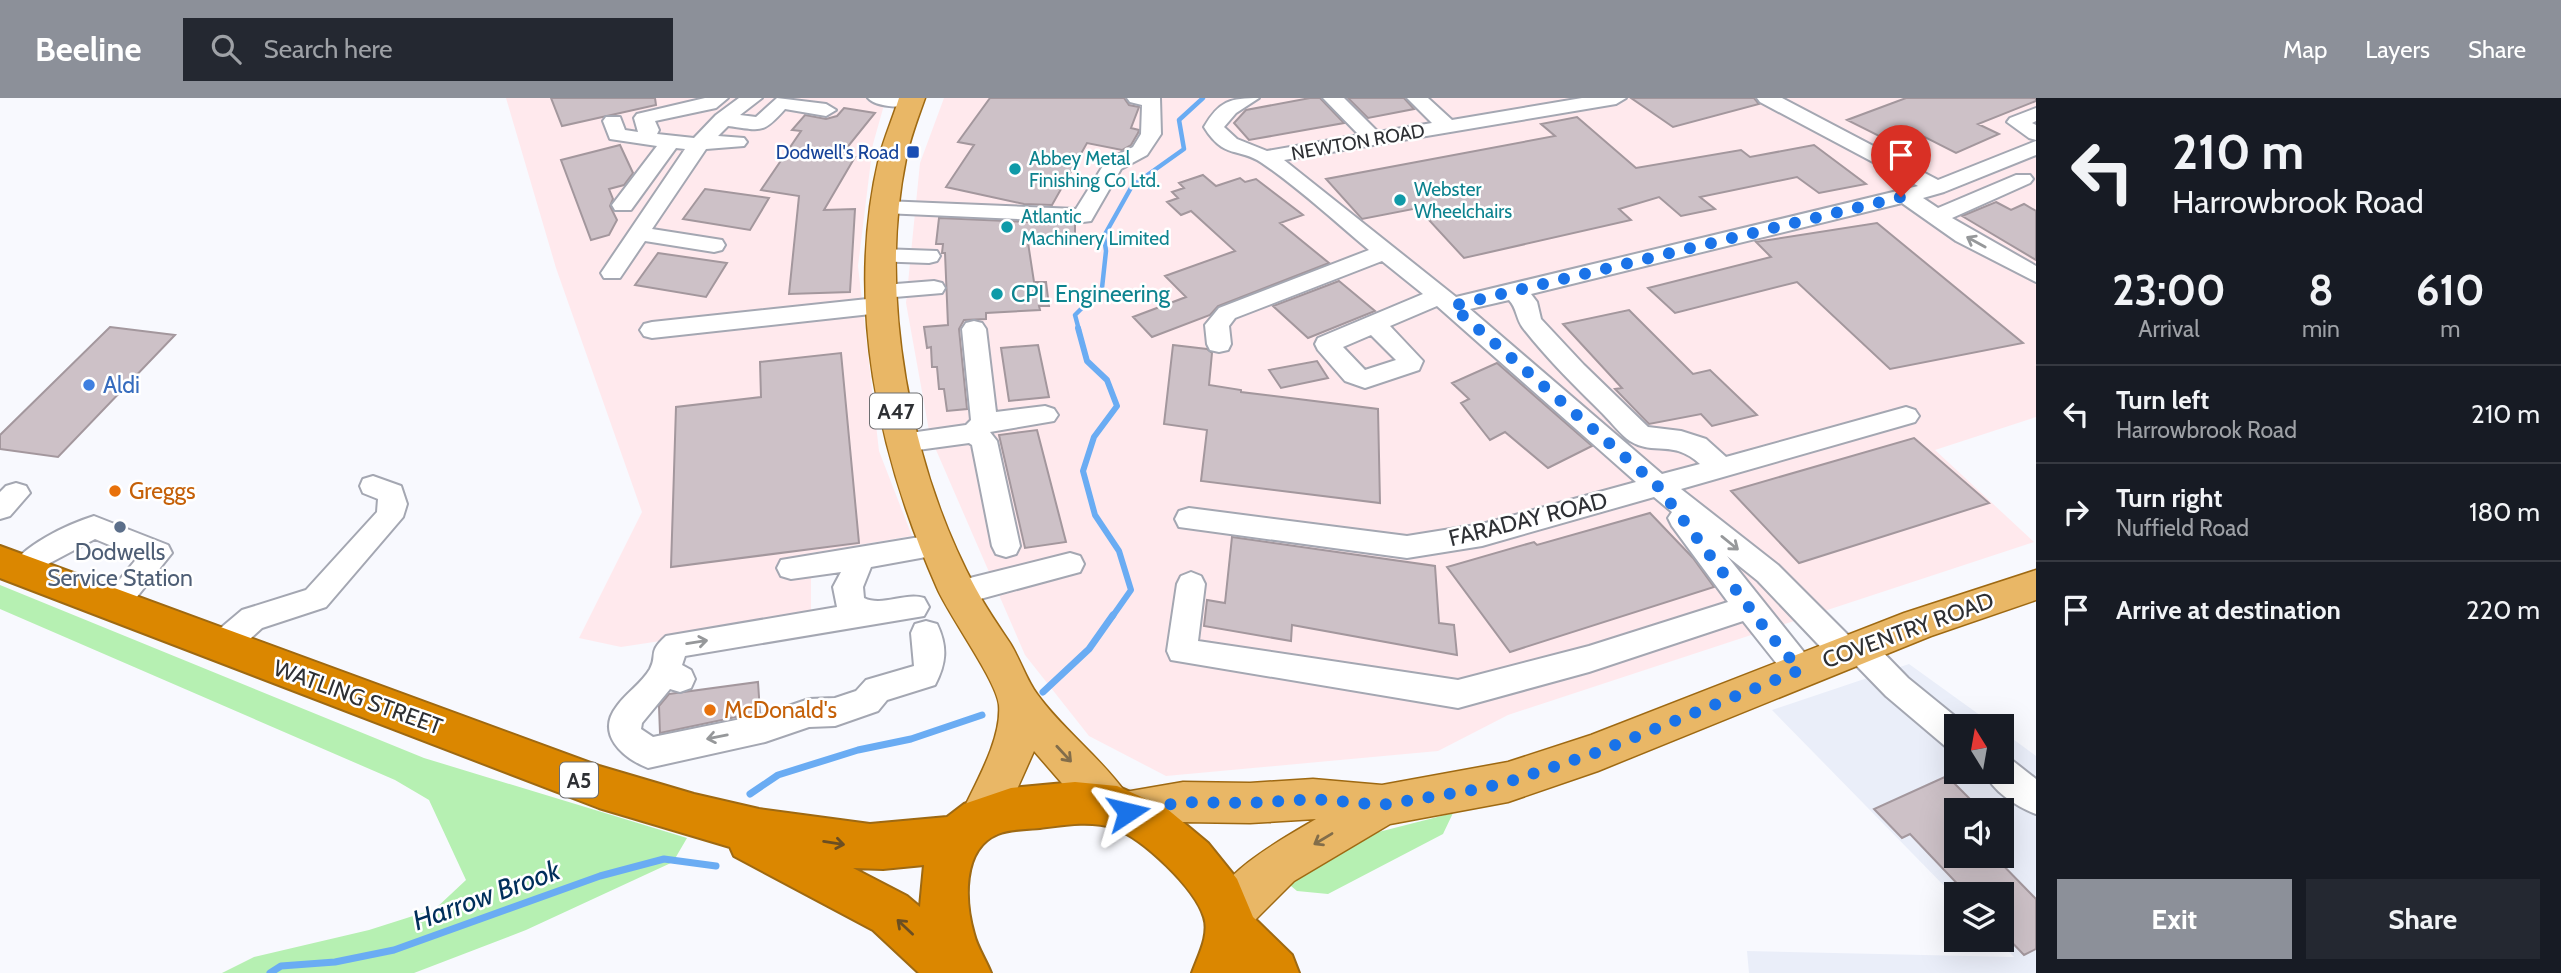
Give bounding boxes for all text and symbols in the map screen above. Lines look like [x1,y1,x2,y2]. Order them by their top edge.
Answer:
search box [183,18,673,81]
text: Beeline [35,29,141,69]
icon: search [207,30,245,68]
text: Search here [263,33,393,65]
text: Map [2283,35,2327,64]
text: Layers [2365,35,2430,64]
text: Share [2468,35,2526,64]
street label: NEWTON ROAD [1289,119,1427,165]
text: 210 m [2172,122,2304,181]
pin [1871,125,1931,197]
icon: left [2057,126,2148,217]
icon: arrive [1882,136,1920,174]
place label: Dodwell's Road [776,141,899,164]
marker: Dodwell's Road [905,144,921,160]
place label: Abbey Metal Finishing Co Ltd. [1029,147,1160,192]
marker: Abbey Metal Finishing Co Ltd. [1007,161,1023,177]
place label: Webster Wheelchairs [1414,178,1512,223]
text: Harrowbrook Road [2172,182,2424,221]
marker: Webster Wheelchairs [1392,192,1408,208]
place label: Atlantic Machinery Limited [1021,205,1169,250]
marker: Atlantic Machinery Limited [999,219,1015,235]
one-way arrow [1966,235,1987,249]
text: 23:00 [2112,264,2226,316]
text: 8 [2308,264,2334,316]
text: 610 [2416,264,2485,316]
place label: CPL Engineering [1011,280,1171,308]
marker: CPL Engineering [989,286,1005,302]
text: Arrival [2138,315,2200,343]
text: min [2302,315,2340,343]
text: m [2440,315,2460,343]
place label: Aldi [103,371,140,399]
marker: Aldi [81,377,97,393]
text: Turn left [2116,384,2209,416]
road number: A47 [870,394,922,428]
icon: left [2057,395,2095,433]
text: 210 m [2471,398,2540,430]
text: Harrowbrook Road [2116,416,2297,444]
place label: Greggs [129,477,196,505]
text: Turn right [2116,482,2222,514]
marker: Greggs [107,483,123,499]
street label: FARADAY ROAD [1446,486,1610,552]
icon: right [2057,493,2095,531]
text: 180 m [2469,496,2540,528]
text: Nuffield Road [2116,514,2249,542]
marker: Dodwells Service Station [112,519,128,535]
one-way arrow [1720,535,1738,550]
place label: Dodwells Service Station [47,538,193,592]
street label: COVENTRY ROAD [1818,586,1998,674]
icon: arrive [2057,591,2095,629]
text: Arrive at destination [2116,594,2341,626]
text: 220 m [2466,594,2540,626]
one-way arrow [685,635,708,648]
street label: WATLING STREET [270,653,446,741]
place label: McDonald's [724,696,837,724]
marker: McDonald's [702,702,718,718]
north arrow [1944,714,2014,784]
map controls [1944,714,2014,952]
one-way arrow [706,731,729,744]
one-way arrow [1056,745,1073,762]
road number: A5 [560,762,598,798]
position arrow [1091,775,1165,849]
button: sound [1944,798,2014,868]
one-way arrow [1314,833,1334,847]
one-way arrow [822,837,845,850]
water label: Harrow Brook [408,852,565,937]
button: Exit [2057,879,2292,959]
button: Share [2306,879,2540,959]
button: layers [1944,882,2014,952]
one-way arrow [896,919,914,935]

